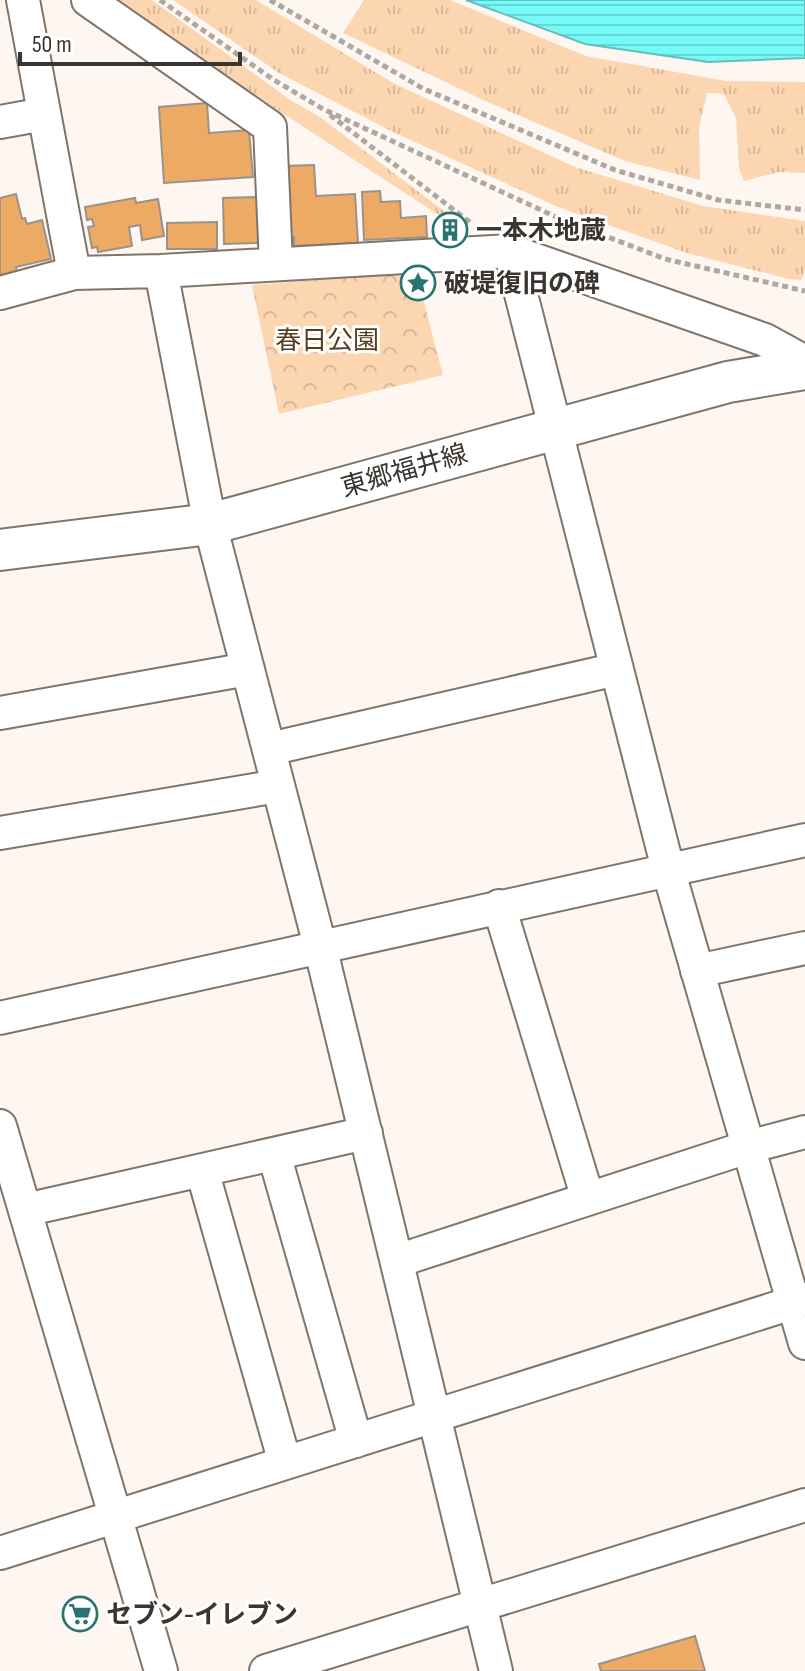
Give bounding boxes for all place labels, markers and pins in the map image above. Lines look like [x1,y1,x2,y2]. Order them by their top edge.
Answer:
building icon: 一本木地蔵 [431,211,469,249]
place label: 一本木地蔵 [476,216,606,247]
place icon: 破堤復旧の碑 [399,264,437,302]
place label: 破堤復旧の碑 [444,269,600,300]
supermarket icon: セブン-イレブン [61,1595,99,1633]
place label: セブン-イレブン [106,1600,298,1631]

